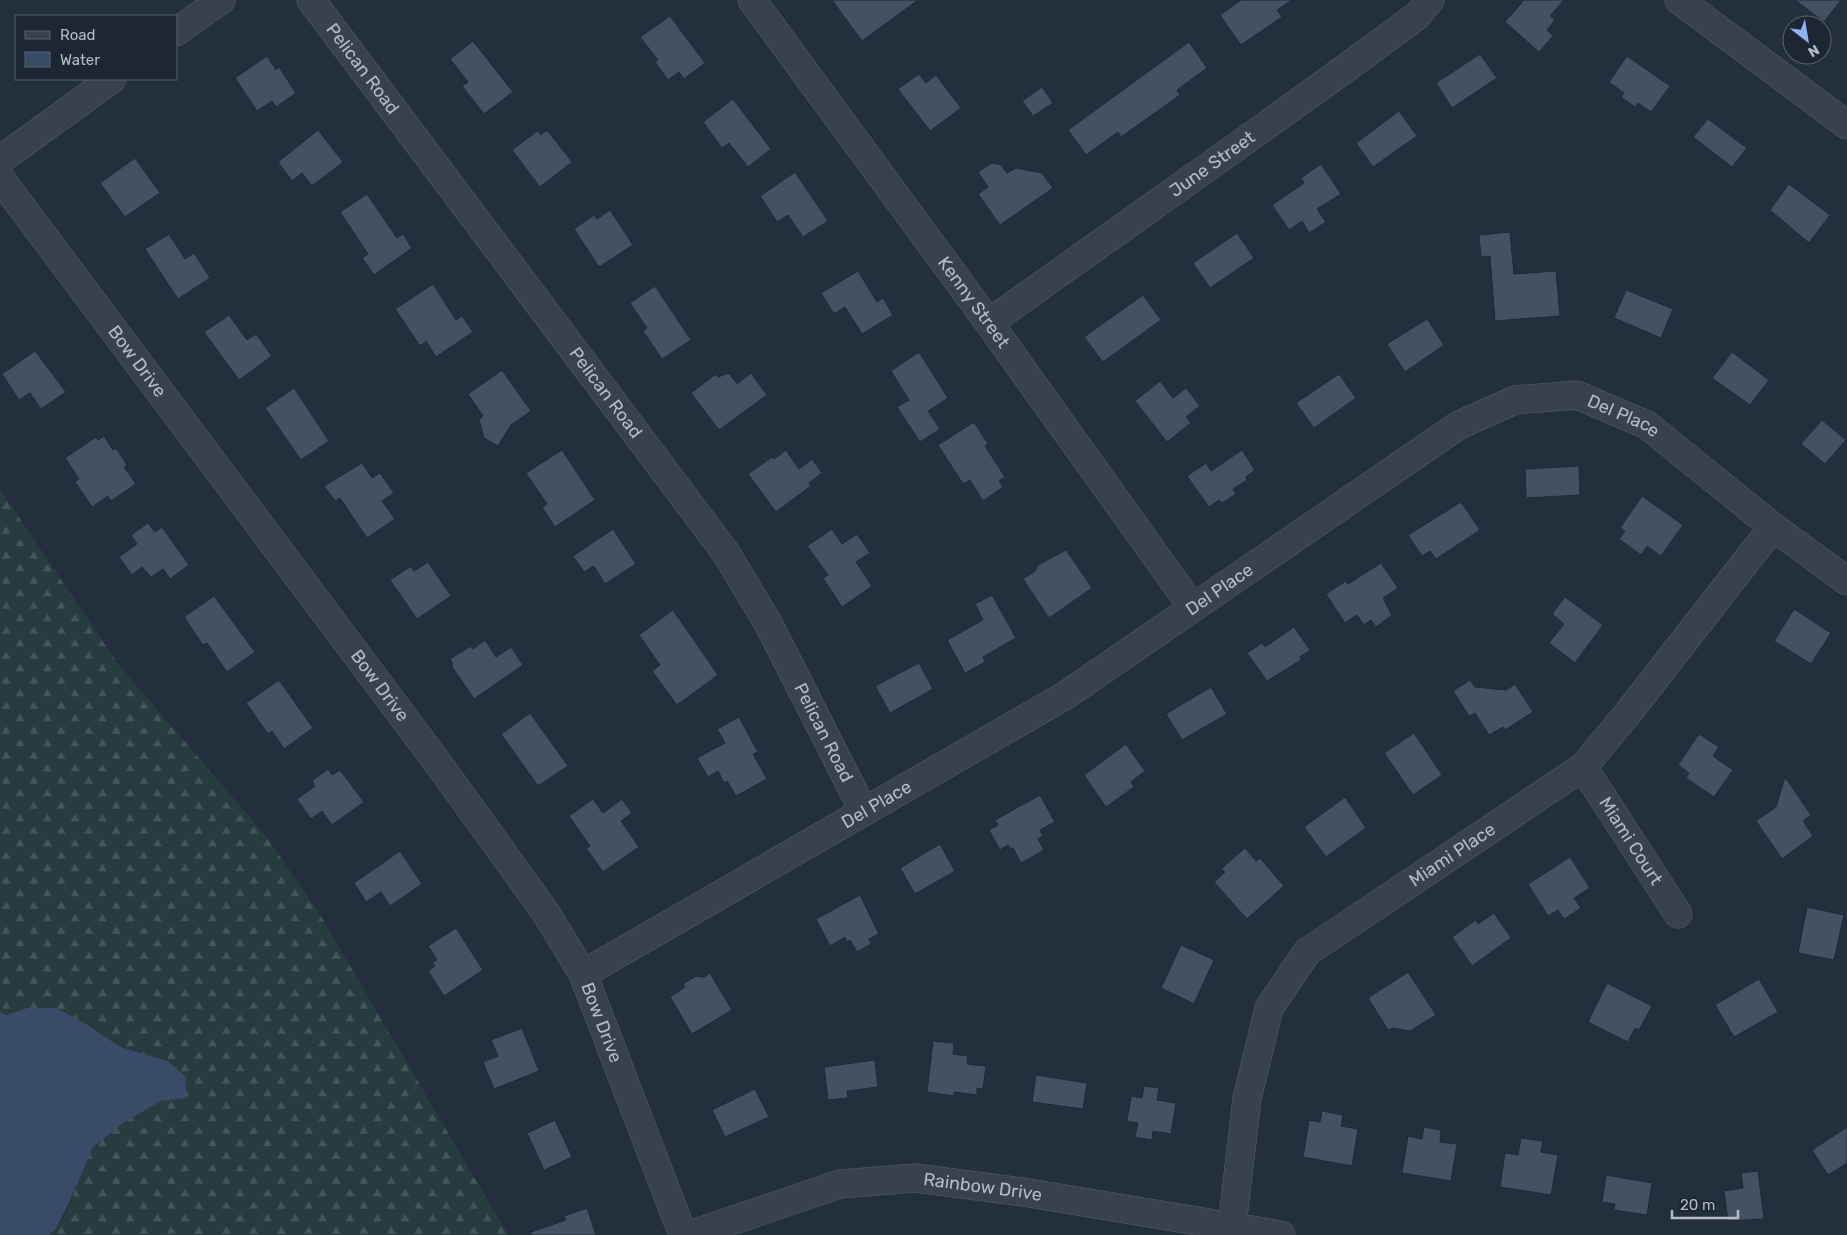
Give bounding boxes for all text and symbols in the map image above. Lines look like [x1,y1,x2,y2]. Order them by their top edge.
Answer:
legend [15,15,178,80]
north arrow [1782,15,1832,65]
street label: Pelican Road [321,19,404,119]
text: Road [60,26,96,44]
text: N [1805,41,1822,61]
text: Water [60,51,100,69]
street label: June Street [1165,126,1259,202]
street label: Kenny Street [933,252,1014,352]
street label: Bow Drive [103,321,171,402]
street label: Pelican Road [564,343,647,443]
street label: Del Place [1584,390,1664,442]
street label: Del Place [1181,559,1258,620]
street label: Bow Drive [346,645,414,726]
street label: Pelican Road [789,679,858,786]
street label: Del Place [838,776,915,833]
street label: Miami Court [1594,793,1667,889]
street label: Miami Place [1405,818,1500,891]
street label: Bow Drive [576,979,627,1066]
street label: Rainbow Drive [922,1168,1044,1206]
scale bar [1672,1188,1738,1220]
text: 20 m [1680,1196,1715,1214]

